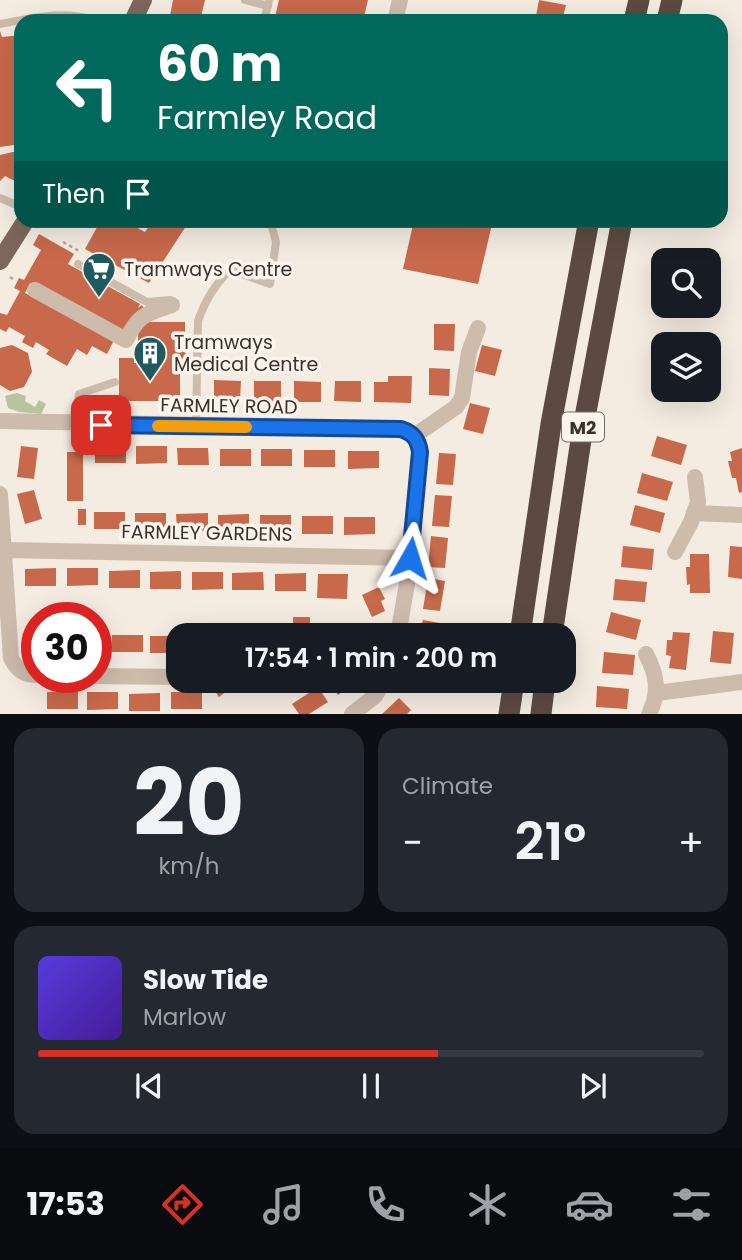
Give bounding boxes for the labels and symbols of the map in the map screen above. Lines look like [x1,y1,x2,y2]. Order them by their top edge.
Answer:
supermarket icon: Tramways Centre [80,250,118,299]
place label: Tramways Centre [124,256,292,283]
place label: Tramways Medical Centre [174,329,318,378]
building icon: Tramways Medical Centre [131,334,169,383]
street label: FARMLEY ROAD [160,391,298,421]
pin [71,395,131,455]
road number: M2 [562,412,604,442]
street label: FARMLEY GARDENS [121,518,293,548]
position arrow [373,521,447,595]
speed limit sign: 30 [21,602,112,693]

